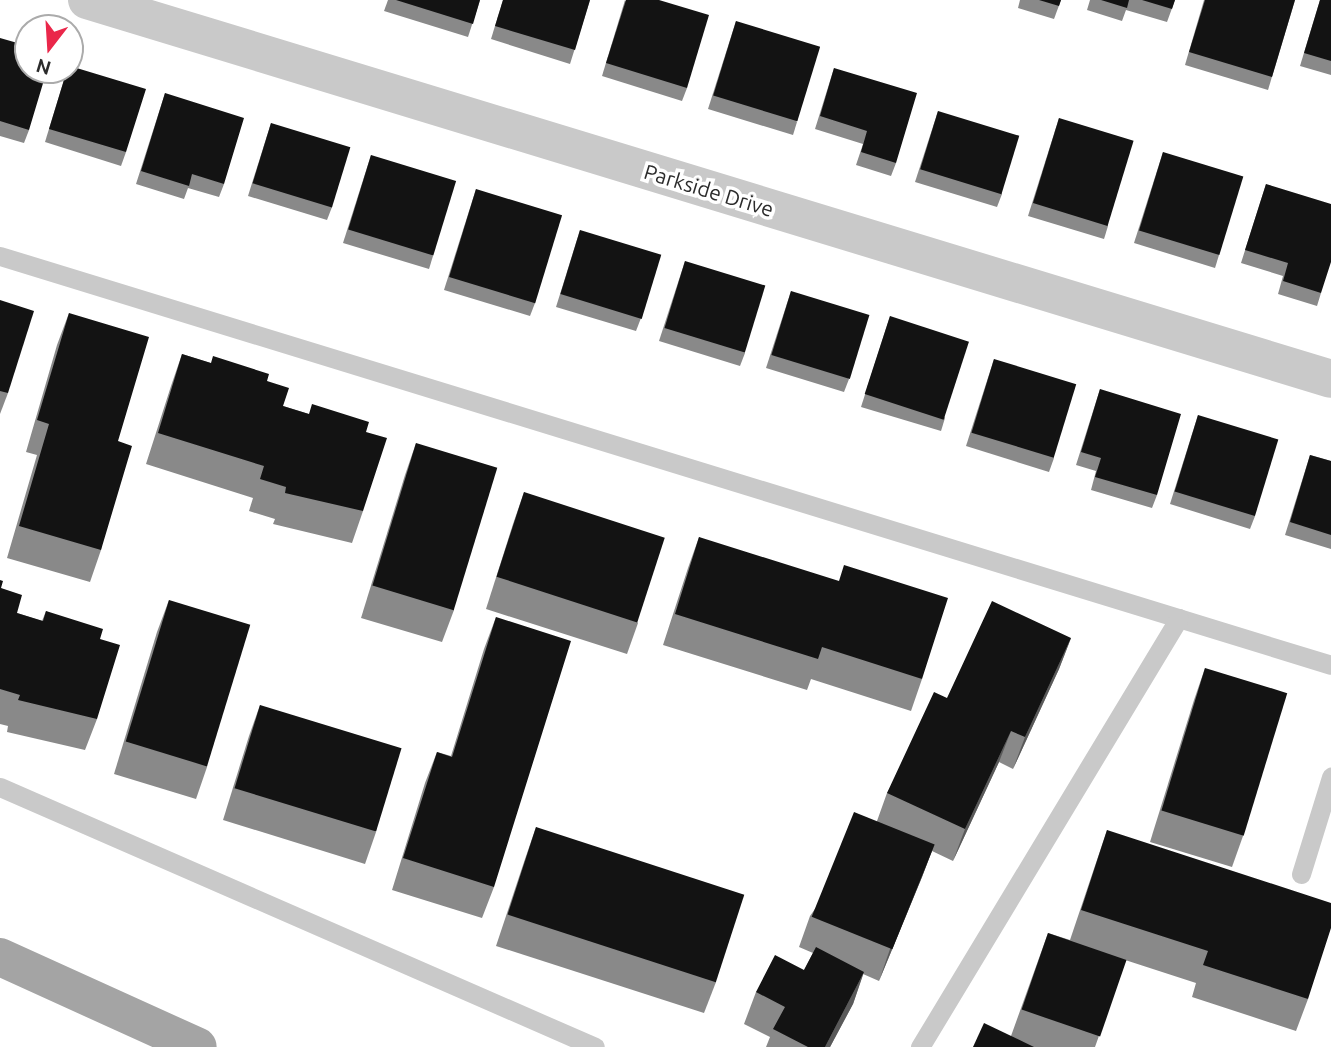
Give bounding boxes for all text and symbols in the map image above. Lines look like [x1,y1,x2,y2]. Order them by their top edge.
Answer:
north arrow [14,14,84,84]
text: N [33,55,53,80]
street label: Parkside Drive [641,158,777,222]

